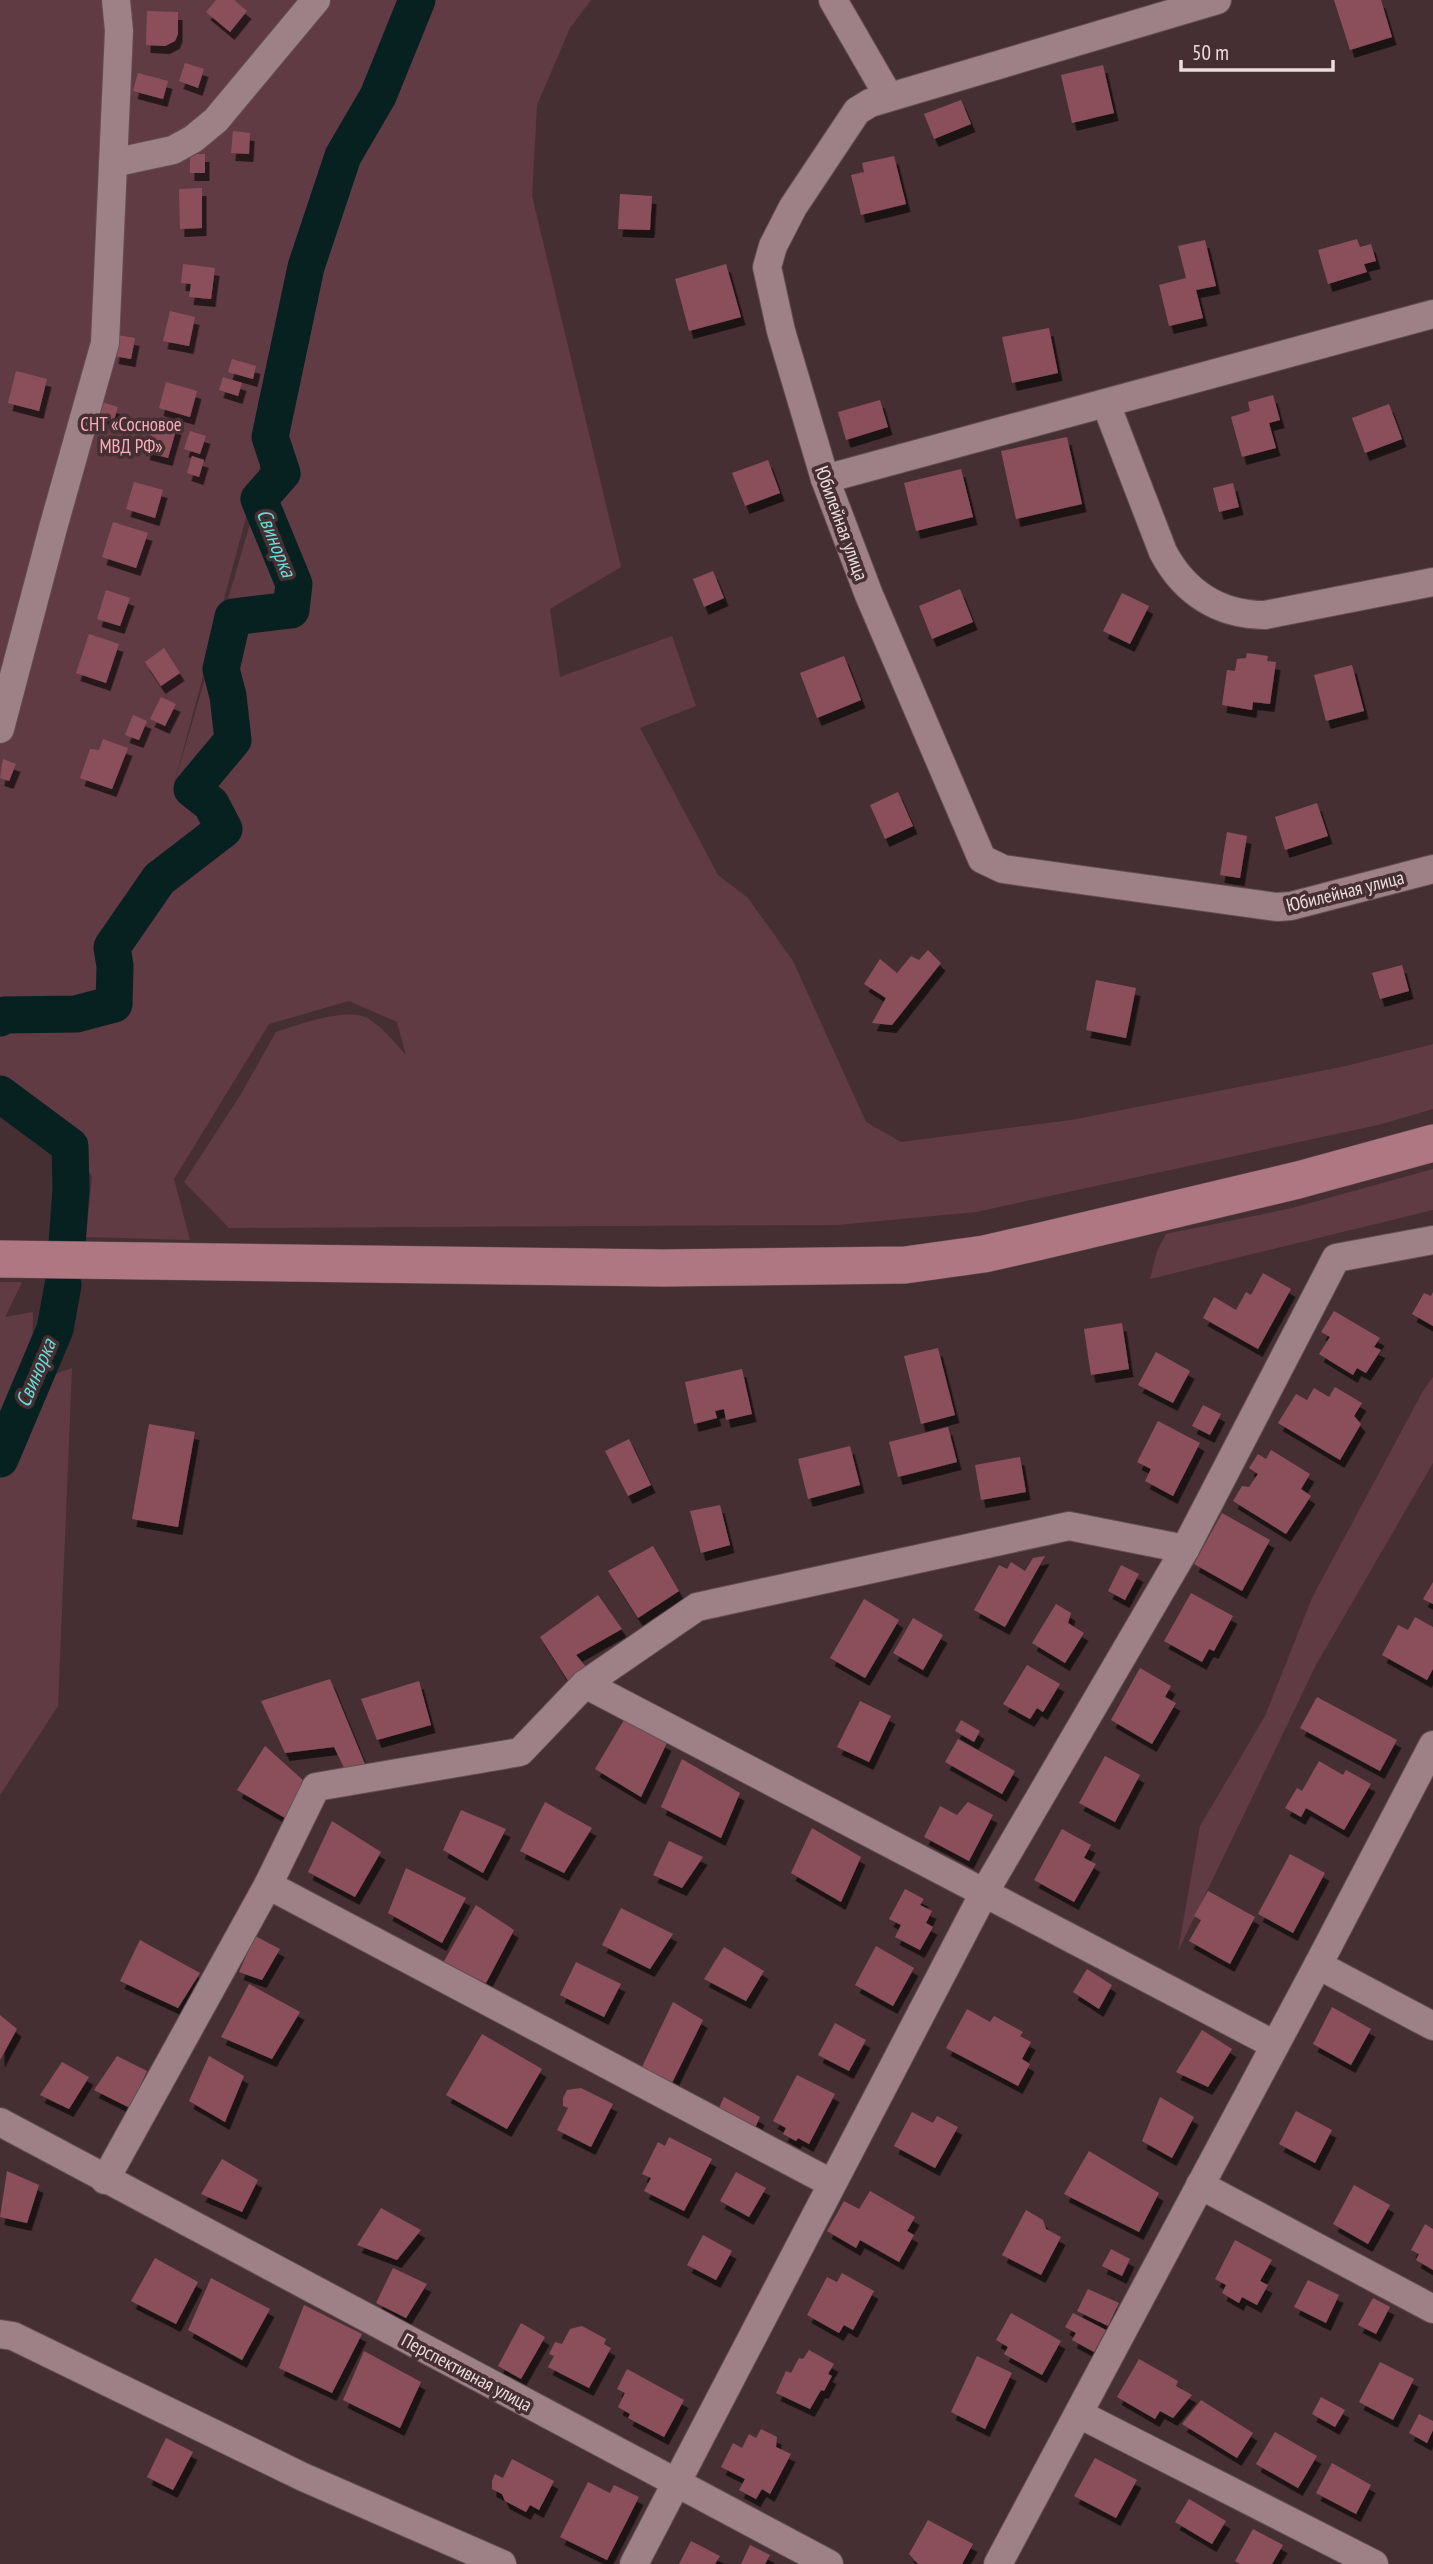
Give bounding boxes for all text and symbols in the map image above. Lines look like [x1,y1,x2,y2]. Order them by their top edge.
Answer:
scale bar [1181,28,1333,72]
text: 50 m [1192,39,1229,66]
park label: СНТ «Сосновое МВД РФ» [80,412,182,458]
street label: Юбилейная улица [810,462,874,584]
water label: Свинорка [251,505,303,582]
street label: Юбилейная улица [1284,865,1406,917]
water label: Свинорка [9,1333,62,1411]
street label: Перспективная улица [398,2328,536,2416]

